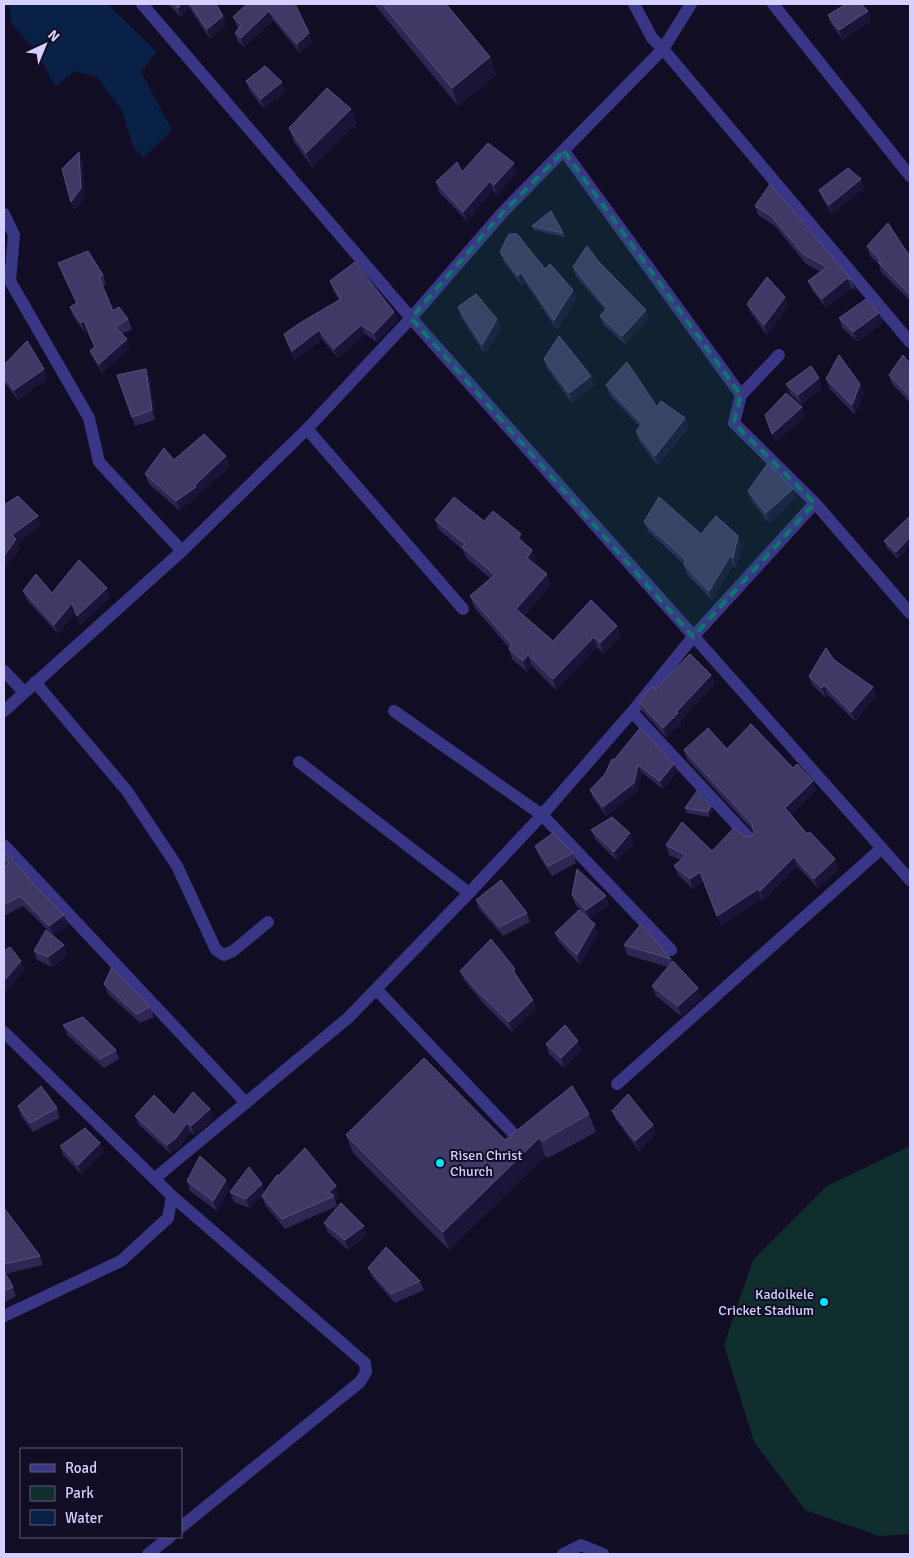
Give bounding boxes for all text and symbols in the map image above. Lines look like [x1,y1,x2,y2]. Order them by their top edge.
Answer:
north arrow [20,20,70,70]
text: N [44,27,63,46]
place label: Risen Christ Church [450,1147,522,1180]
marker: Risen Christ Church [434,1157,446,1169]
place label: Kadolkele Cricket Stadium [718,1286,814,1319]
marker: Kadolkele Cricket Stadium [818,1296,830,1308]
legend [20,1448,182,1538]
text: Road [65,1459,97,1477]
text: Park [65,1484,94,1502]
text: Water [65,1509,103,1527]

